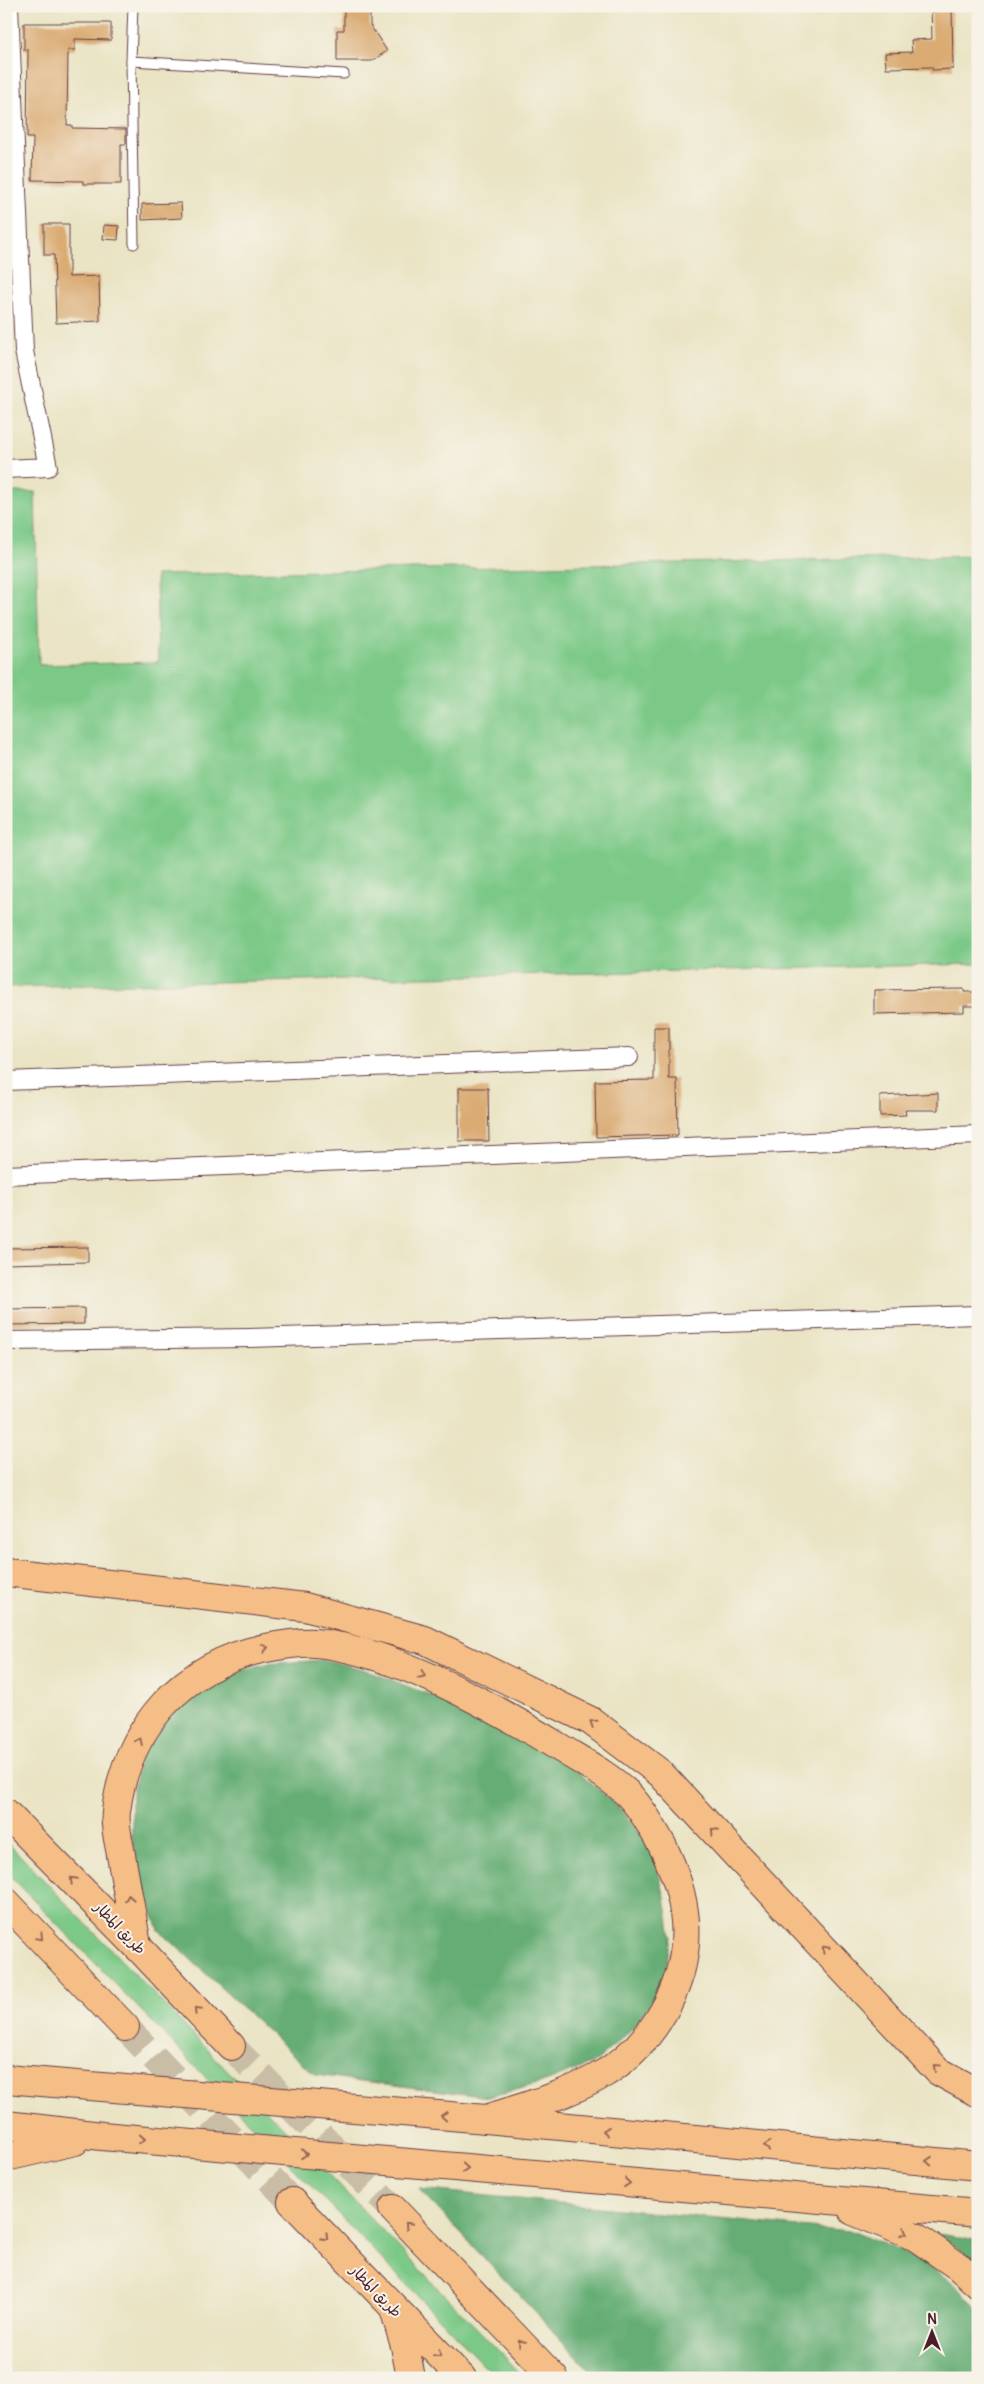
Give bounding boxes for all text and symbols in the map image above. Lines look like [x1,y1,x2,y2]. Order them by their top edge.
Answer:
one-way arrow [261,1644,269,1654]
one-way arrow [417,1669,426,1679]
one-way arrow [589,1720,599,1729]
one-way arrow [133,1737,144,1746]
one-way arrow [711,1827,720,1836]
one-way arrow [70,1877,79,1886]
one-way arrow [124,1893,134,1902]
street label: طريق المطار [89,1897,149,1959]
one-way arrow [34,1931,43,1940]
one-way arrow [822,1946,831,1955]
one-way arrow [194,2007,203,2016]
one-way arrow [933,2064,942,2073]
one-way arrow [440,2110,448,2121]
one-way arrow [601,2125,609,2136]
one-way arrow [138,2134,146,2145]
one-way arrow [763,2141,771,2152]
one-way arrow [300,2148,308,2159]
one-way arrow [925,2156,933,2167]
one-way arrow [462,2162,470,2173]
one-way arrow [624,2177,632,2188]
one-way arrow [405,2222,414,2231]
one-way arrow [899,2225,908,2236]
one-way arrow [319,2232,328,2241]
street label: طريق المطار [345,2260,405,2322]
north arrow [906,2306,956,2356]
text: N [927,2311,937,2328]
one-way arrow [517,2339,526,2348]
one-way arrow [432,2348,441,2357]

